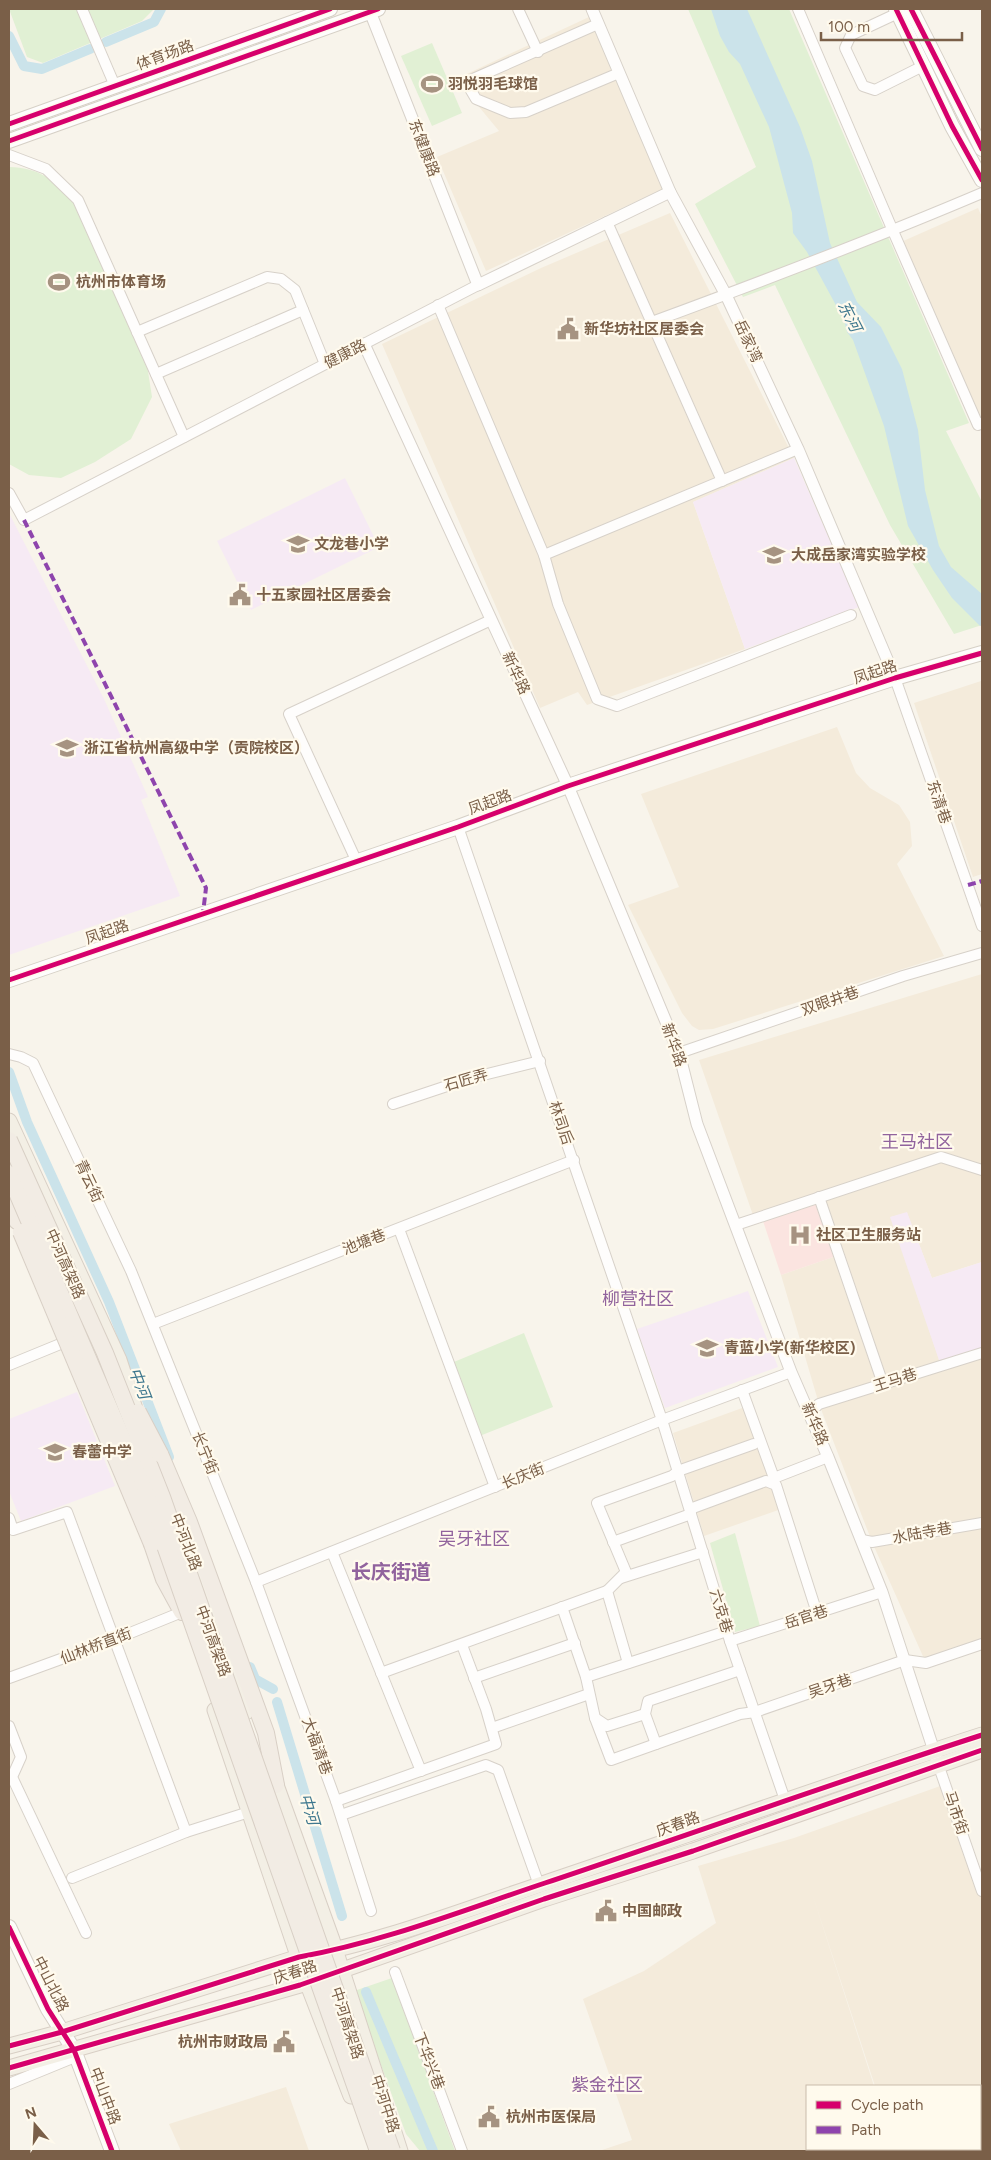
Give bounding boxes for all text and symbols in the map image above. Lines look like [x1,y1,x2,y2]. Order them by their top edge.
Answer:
scale bar [821,10,962,42]
text: 100 m [828,18,870,36]
street label: 体育场路 [134,36,196,74]
sports icon: 羽悦羽毛球馆 [419,71,445,97]
place label: 羽悦羽毛球馆 [448,75,538,93]
street label: 东健康路 [405,117,443,179]
sports icon: 杭州市体育场 [46,269,72,295]
place label: 杭州市体育场 [76,273,166,291]
water label: 东河 [834,298,867,337]
public building icon: 新华坊社区居委会 [555,316,581,342]
street label: 岳家湾 [730,317,766,365]
place label: 新华坊社区居委会 [584,320,704,338]
street label: 健康路 [321,336,369,372]
school or university icon: 文龙巷小学 [285,531,311,557]
place label: 文龙巷小学 [314,535,389,553]
school or university icon: 大成岳家湾实验学校 [761,542,787,568]
place label: 大成岳家湾实验学校 [791,546,926,564]
public building icon: 十五家园社区居委会 [227,582,253,608]
place label: 十五家园社区居委会 [256,586,391,604]
street label: 新华路 [498,649,534,697]
street label: 凤起路 [851,656,899,688]
school or university icon: 浙江省杭州高级中学（贡院校区） [54,735,80,761]
place label: 浙江省杭州高级中学（贡院校区） [84,739,309,757]
street label: 东清巷 [923,778,955,826]
street label: 凤起路 [466,786,514,818]
street label: 凤起路 [83,916,131,948]
street label: 双眼井巷 [799,983,861,1019]
street label: 新华路 [658,1021,690,1069]
street label: 石匠弄 [442,1065,490,1095]
street label: 林司后 [545,1099,577,1147]
district label: 王马社区 [881,1131,953,1153]
street label: 青云街 [71,1157,107,1205]
hospital icon: 社区卫生服务站 [787,1222,813,1248]
street label: 中河高架路 [42,1226,88,1302]
street label: 池塘巷 [340,1226,388,1258]
place label: 社区卫生服务站 [816,1226,921,1244]
district label: 柳营社区 [602,1288,674,1310]
school or university icon: 青蓝小学(新华校区) [694,1335,720,1361]
place label: 青蓝小学(新华校区) [724,1339,856,1357]
street label: 王马巷 [871,1364,919,1396]
water label: 中河 [125,1365,155,1404]
street label: 新华路 [798,1400,832,1448]
street label: 长宁街 [188,1429,222,1477]
school or university icon: 春蕾中学 [42,1439,68,1465]
place label: 春蕾中学 [72,1443,132,1461]
street label: 长庆街 [499,1459,547,1493]
street label: 中河北路 [167,1511,205,1573]
street label: 水陆寺巷 [891,1519,953,1547]
district label: 吴牙社区 [438,1528,510,1550]
district label: 长庆街道 [351,1560,431,1584]
street label: 六克巷 [706,1587,736,1635]
street label: 岳官巷 [782,1601,830,1633]
street label: 中河高架路 [192,1603,234,1679]
street label: 仙林桥直街 [58,1624,134,1668]
street label: 吴牙巷 [806,1670,854,1702]
street label: 大福清巷 [298,1715,336,1777]
street label: 马市街 [940,1789,972,1837]
water label: 中河 [296,1791,324,1830]
street label: 庆春路 [654,1808,702,1840]
public building icon: 中国邮政 [593,1898,619,1924]
place label: 中国邮政 [622,1902,682,1920]
street label: 中山北路 [29,1953,73,2015]
street label: 庆春路 [271,1956,319,1988]
street label: 中河高架路 [327,1985,367,2061]
public building icon: 杭州市财政局 [271,2029,297,2055]
street label: 下华兴巷 [410,2030,448,2092]
place label: 杭州市财政局 [178,2033,268,2051]
street label: 中山中路 [86,2065,124,2127]
street label: 中河中路 [367,2073,403,2135]
district label: 紫金社区 [571,2074,643,2096]
legend [806,2085,981,2150]
text: Cycle path [851,2096,923,2114]
north arrow [10,2100,60,2150]
text: N [23,2103,39,2123]
public building icon: 杭州市医保局 [476,2104,502,2130]
place label: 杭州市医保局 [506,2108,596,2126]
text: Path [851,2121,881,2139]

